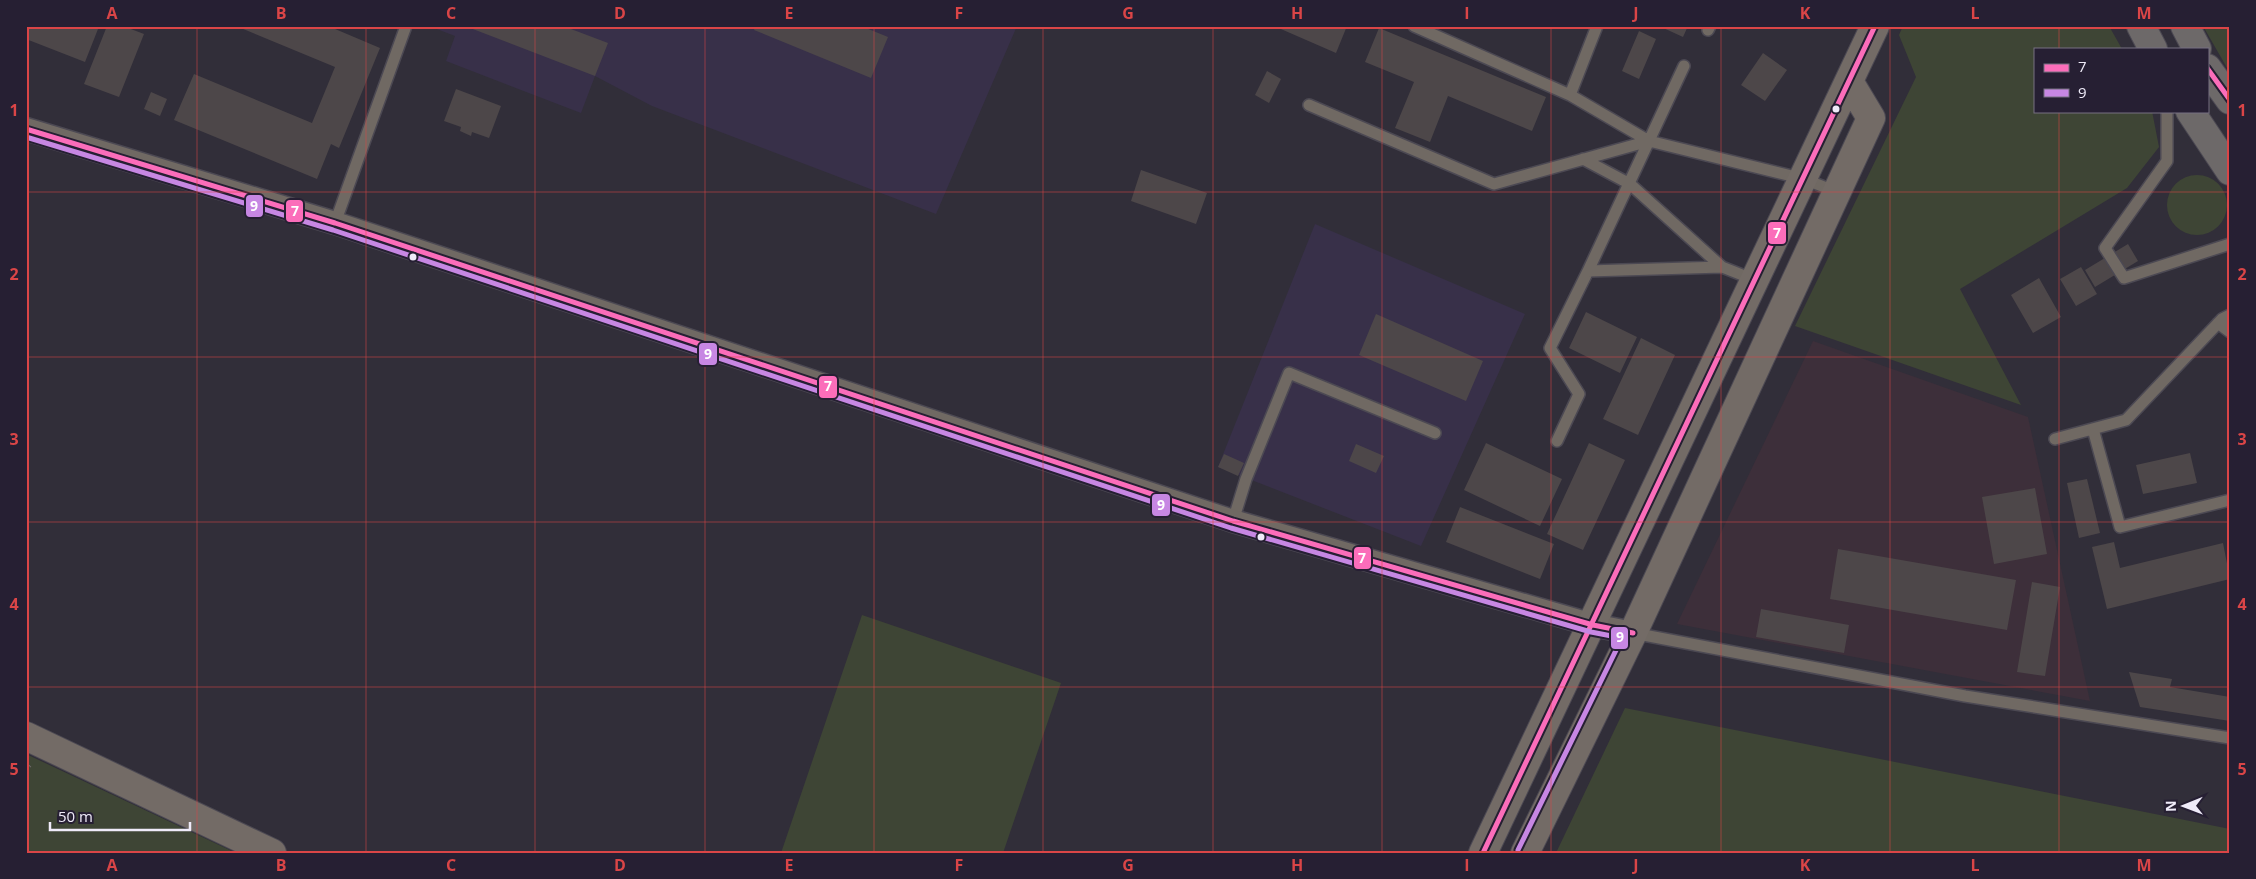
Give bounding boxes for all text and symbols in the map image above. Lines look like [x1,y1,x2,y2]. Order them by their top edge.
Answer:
text: A [106,2,118,24]
text: B [276,2,286,24]
text: C [446,2,456,24]
text: D [614,2,626,24]
text: E [785,2,794,24]
text: F [955,2,963,24]
text: G [1122,2,1134,24]
text: H [1291,2,1303,24]
text: I [1464,2,1470,24]
text: J [1631,2,1639,24]
text: K [1800,2,1811,24]
text: L [1970,2,1980,24]
text: M [2136,2,2152,24]
legend [2034,48,2208,112]
text: 7 [2078,56,2087,76]
text: 9 [2078,82,2087,102]
text: 1 [9,99,19,121]
text: 1 [2237,99,2247,121]
unlabelled marker [1831,104,1841,114]
line badge: 9 [245,194,264,218]
text: 9 [250,196,258,215]
line badge: 7 [285,199,304,223]
text: 7 [291,201,299,220]
line badge: 7 [1767,221,1787,245]
text: 7 [1773,223,1781,242]
unlabelled marker [408,252,418,262]
text: 2 [9,263,19,285]
text: 2 [2237,263,2247,285]
line badge: 9 [698,342,718,366]
text: 9 [704,344,712,363]
line badge: 7 [818,375,838,399]
text: 7 [824,376,832,395]
text: 3 [9,428,19,450]
text: 3 [2237,428,2247,450]
line badge: 9 [1151,493,1171,517]
text: 9 [1157,495,1165,514]
unlabelled marker [1256,532,1266,542]
line badge: 7 [1353,546,1372,570]
text: 7 [1358,548,1366,567]
text: 4 [9,593,19,615]
text: 4 [2237,593,2247,615]
line badge: 9 [1610,626,1629,650]
text: 9 [1616,627,1624,646]
text: 5 [9,758,19,780]
text: 5 [2237,758,2247,780]
north arrow [2158,782,2208,832]
scale bar [50,799,190,831]
text: N [2161,800,2180,812]
text: 50 m [58,806,93,826]
text: A [106,854,118,876]
text: B [276,854,286,876]
text: C [446,854,456,876]
text: D [614,854,626,876]
text: E [785,854,794,876]
text: F [955,854,963,876]
text: G [1122,854,1134,876]
text: H [1291,854,1303,876]
text: I [1464,854,1470,876]
text: J [1631,854,1639,876]
text: K [1800,854,1811,876]
text: L [1970,854,1980,876]
text: M [2136,854,2152,876]

